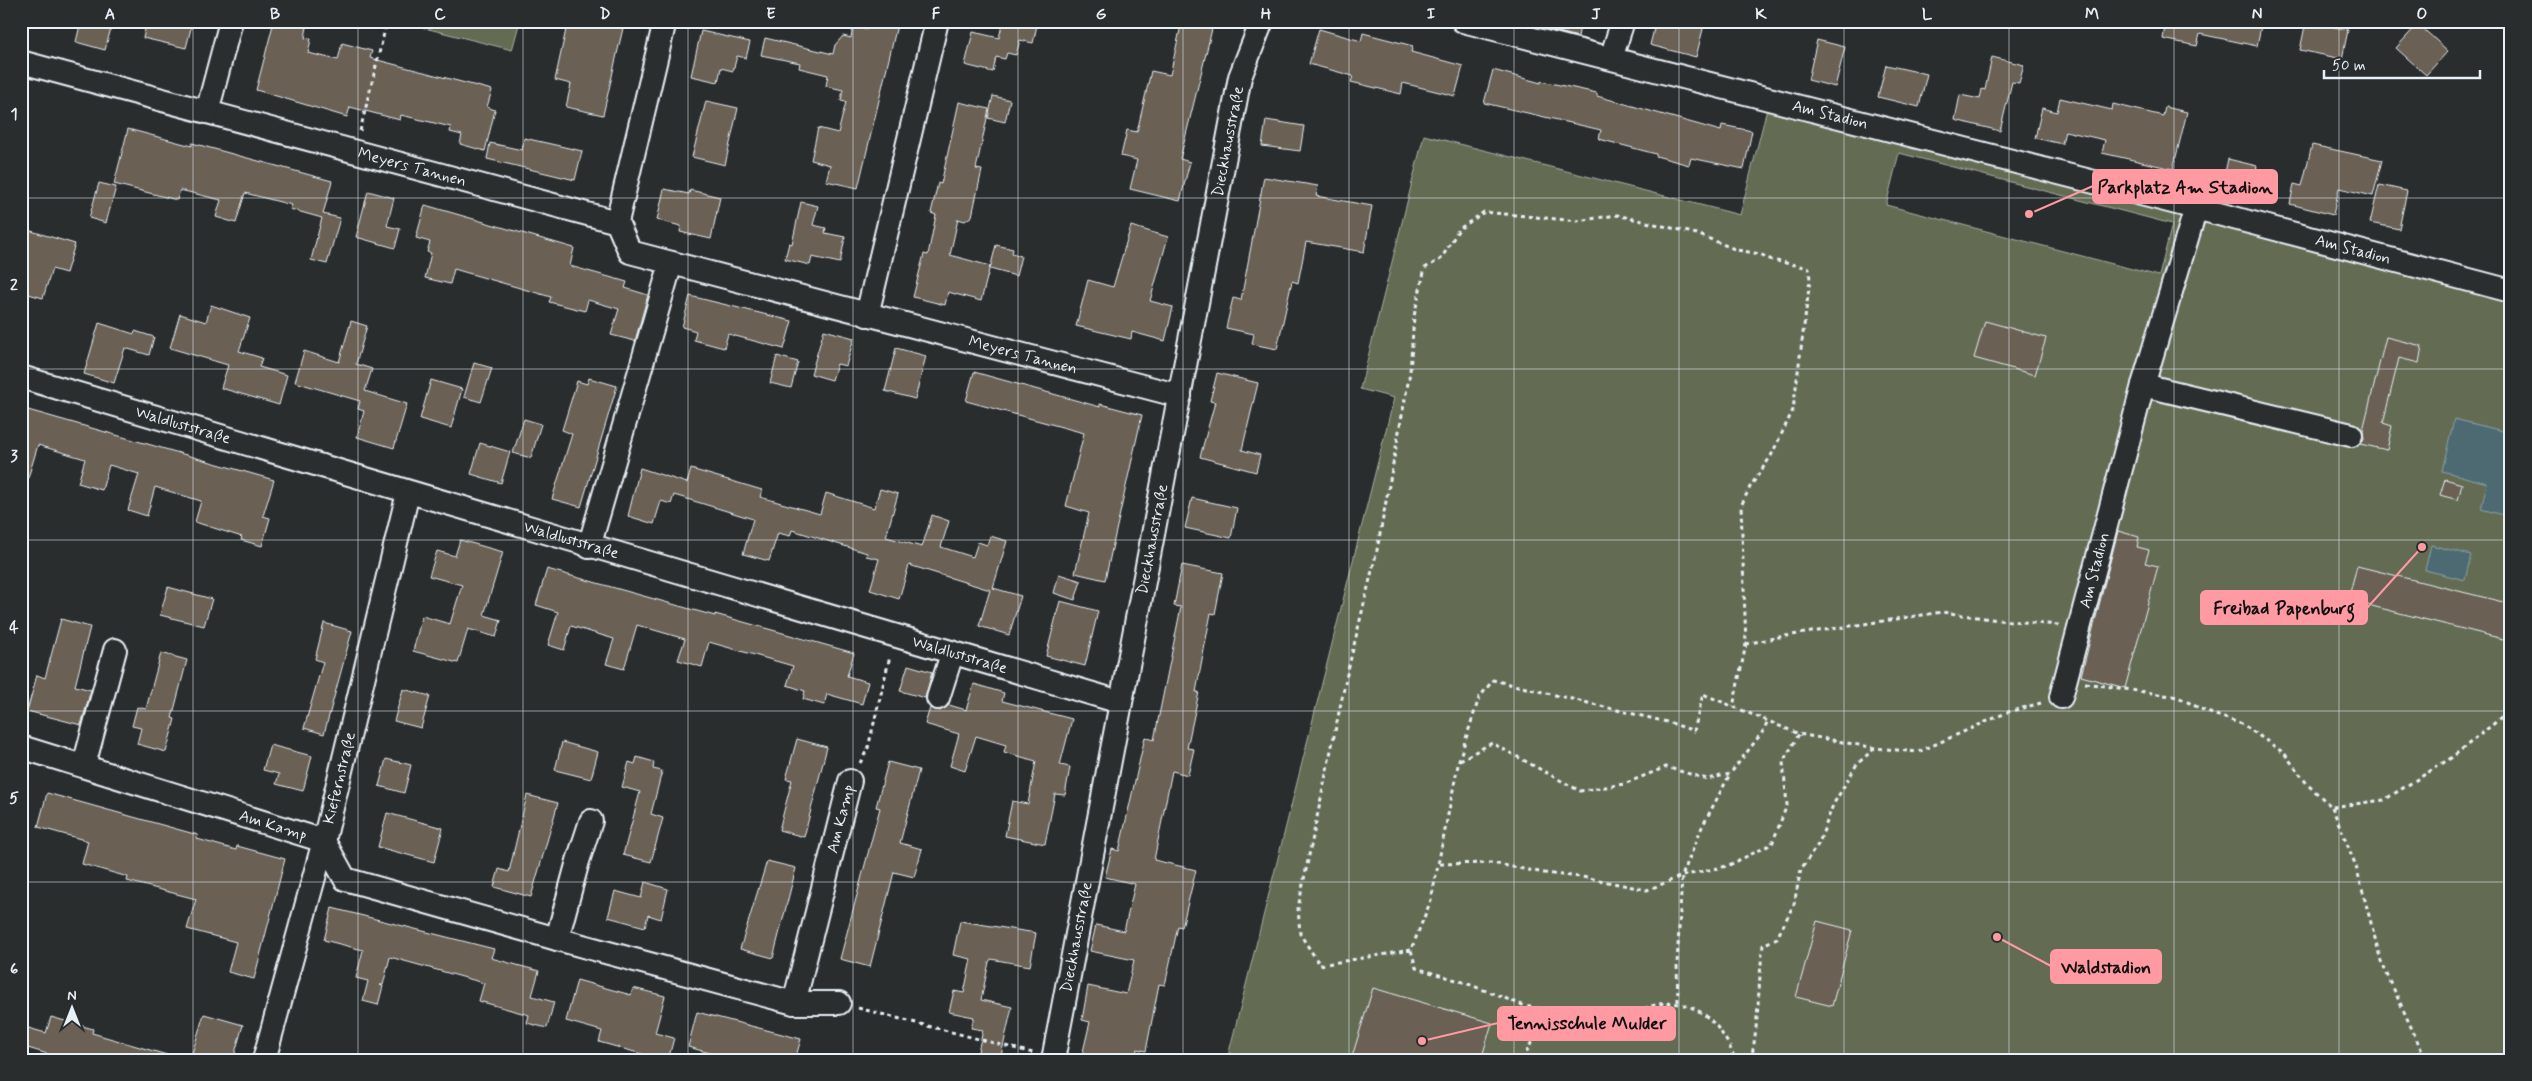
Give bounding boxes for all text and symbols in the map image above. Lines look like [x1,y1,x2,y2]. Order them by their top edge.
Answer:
text: A [105,4,115,25]
text: B [270,4,280,25]
text: C [434,4,446,25]
text: D [599,4,611,25]
text: E [766,4,776,25]
text: F [932,4,941,25]
text: G [1096,4,1107,25]
text: H [1261,4,1272,25]
text: I [1427,4,1436,25]
text: J [1591,4,1601,25]
text: K [1755,4,1767,25]
text: L [1922,4,1933,25]
text: M [2085,4,2099,25]
text: N [2252,4,2262,25]
text: O [2417,4,2428,25]
scale bar [2324,48,2481,80]
text: 50 m [2332,56,2366,76]
street label: Dieckhausstraße [1207,84,1249,199]
street label: Am Stadion [1790,95,1870,134]
text: 1 [10,104,18,125]
street label: Meyers Tannen [355,142,469,192]
callout: Parkplatz Am Stadion [2093,170,2277,203]
text: Parkplatz Am Stadion [2097,176,2273,200]
street label: Am Stadion [2313,229,2393,269]
text: 2 [10,275,18,296]
street label: Meyers Tannen [966,331,1080,379]
street label: Waldluststraße [133,401,233,449]
text: 3 [10,446,18,467]
street label: Dieckhausstraße [1131,482,1173,596]
street label: Waldluststraße [521,516,622,564]
street label: Am Stadion [2074,530,2114,610]
callout: Freibad Papenburg [2201,591,2367,624]
text: Freibad Papenburg [2213,597,2355,623]
text: 4 [9,617,19,638]
street label: Waldluststraße [910,631,1010,679]
street label: Kiefernstraße [318,729,361,826]
street label: Am Kamp [822,782,859,855]
text: 5 [9,788,19,809]
street label: Am Kamp [237,805,310,846]
street label: Dieckhausstraße [1056,880,1097,994]
callout: Waldstadion [2051,950,2161,983]
text: Waldstadion [2060,956,2151,980]
text: 6 [10,959,18,980]
north arrow [48,984,98,1034]
text: N [67,987,77,1005]
callout: Tennisschule Mulder [1498,1007,1675,1040]
text: Tennisschule Mulder [1508,1012,1667,1036]

